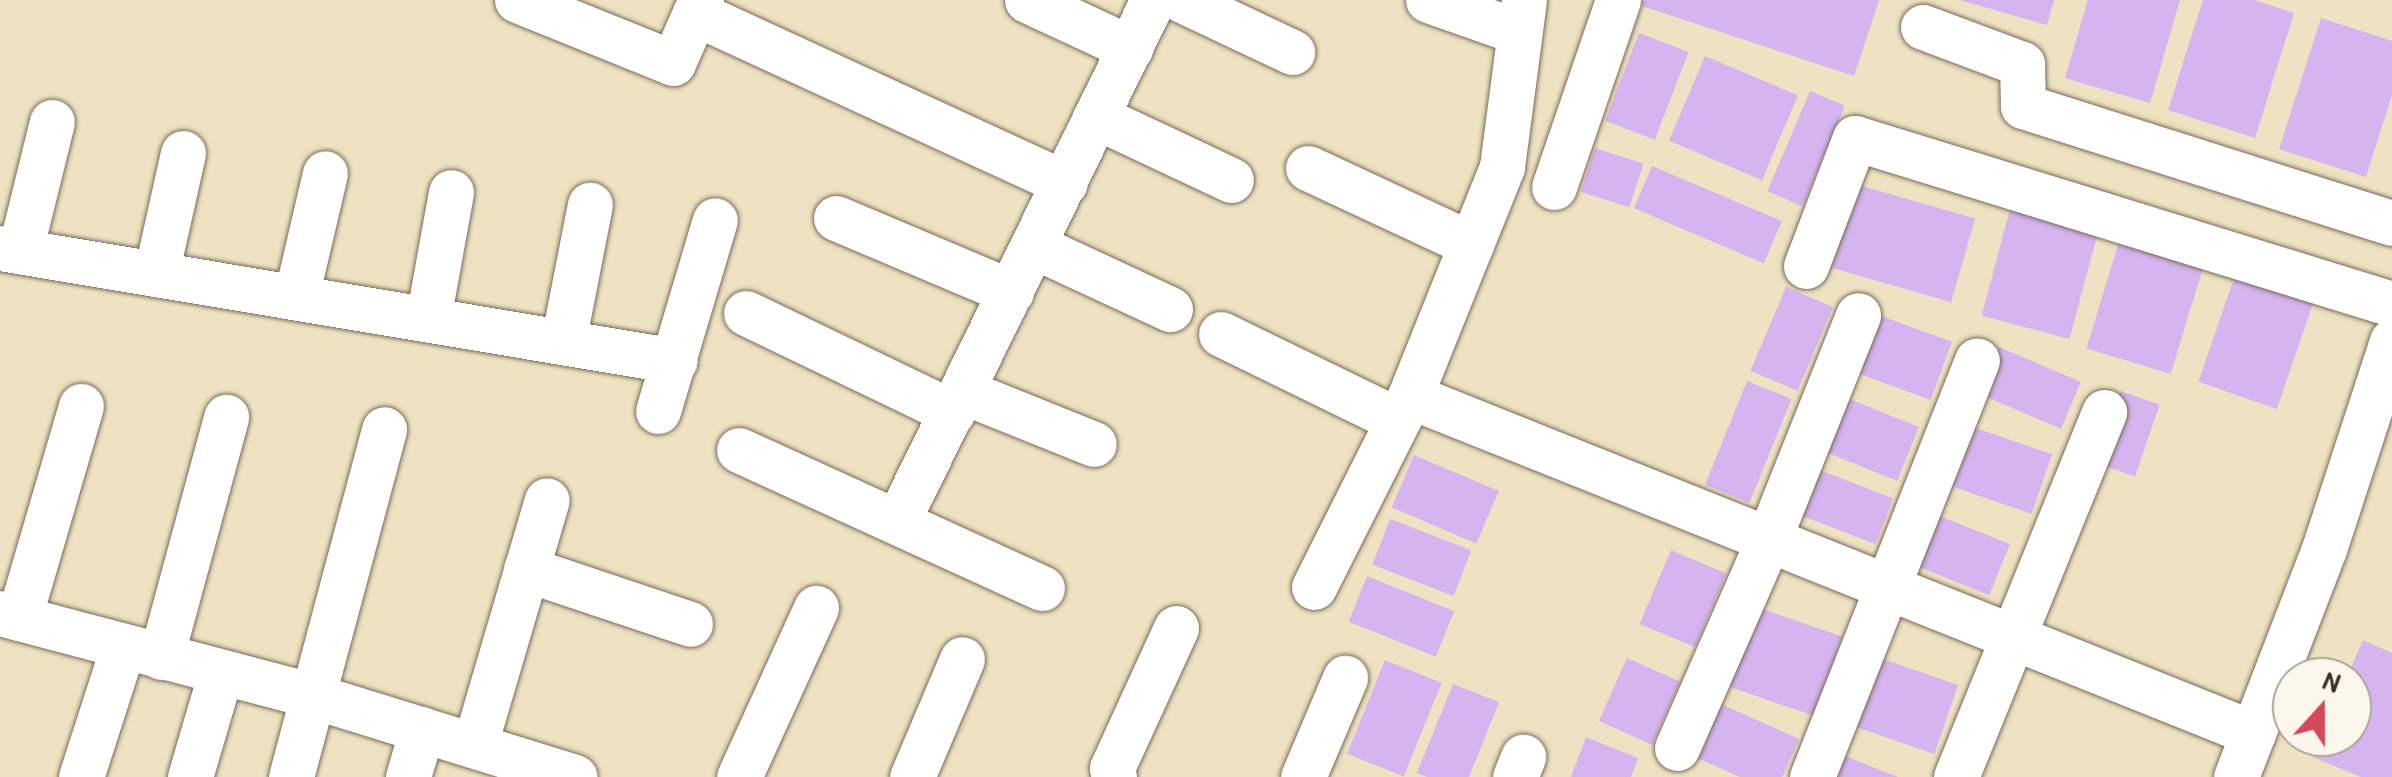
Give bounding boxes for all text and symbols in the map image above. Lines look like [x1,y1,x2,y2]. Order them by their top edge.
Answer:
north arrow [2272,657,2372,757]
text: N [2318,660,2346,701]

